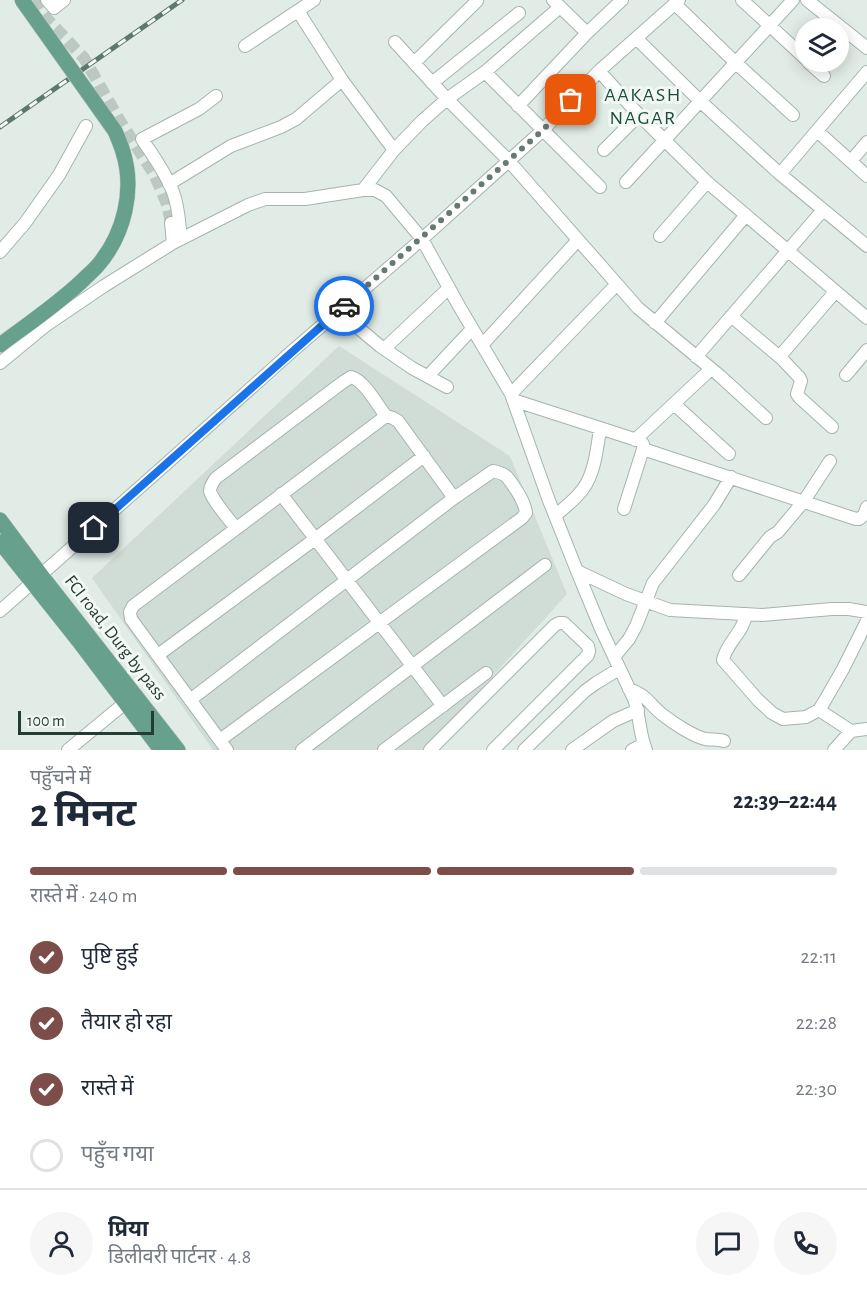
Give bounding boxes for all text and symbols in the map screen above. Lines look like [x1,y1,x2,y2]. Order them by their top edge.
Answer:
map controls [795,18,849,72]
button: layers [795,18,849,72]
pin [545,74,596,125]
icon: bag [554,83,587,116]
district label: AAKASH NAGAR [604,85,682,128]
courier [314,276,374,336]
icon: car [328,290,361,323]
pin [68,502,119,553]
icon: home [77,511,110,544]
street label: FCI road, Durg by pass [61,572,169,704]
scale bar [18,708,154,736]
text: 100 m [27,713,65,729]
text: पहुँचने में [30,768,91,788]
text: 22:39–22:44 [733,790,837,812]
text: 2 मिनट [30,795,136,834]
text: रास्ते में · 240 m [30,886,138,906]
icon: check [30,941,63,974]
text: पुष्टि हुई [81,945,138,967]
text: 22:11 [800,947,837,967]
icon: check [30,1007,63,1040]
text: तैयार हो रहा [81,1011,172,1033]
text: 22:28 [796,1013,837,1033]
icon: check [30,1073,63,1106]
text: रास्ते में [81,1077,134,1099]
text: 22:30 [795,1079,837,1099]
text: पहुँच गया [81,1143,154,1165]
button: person [30,1212,93,1275]
button: chat [696,1212,759,1275]
button: phone [774,1212,837,1275]
text: प्रिया [108,1218,148,1240]
text: डिलीवरी पार्टनर · 4.8 [108,1247,251,1267]

